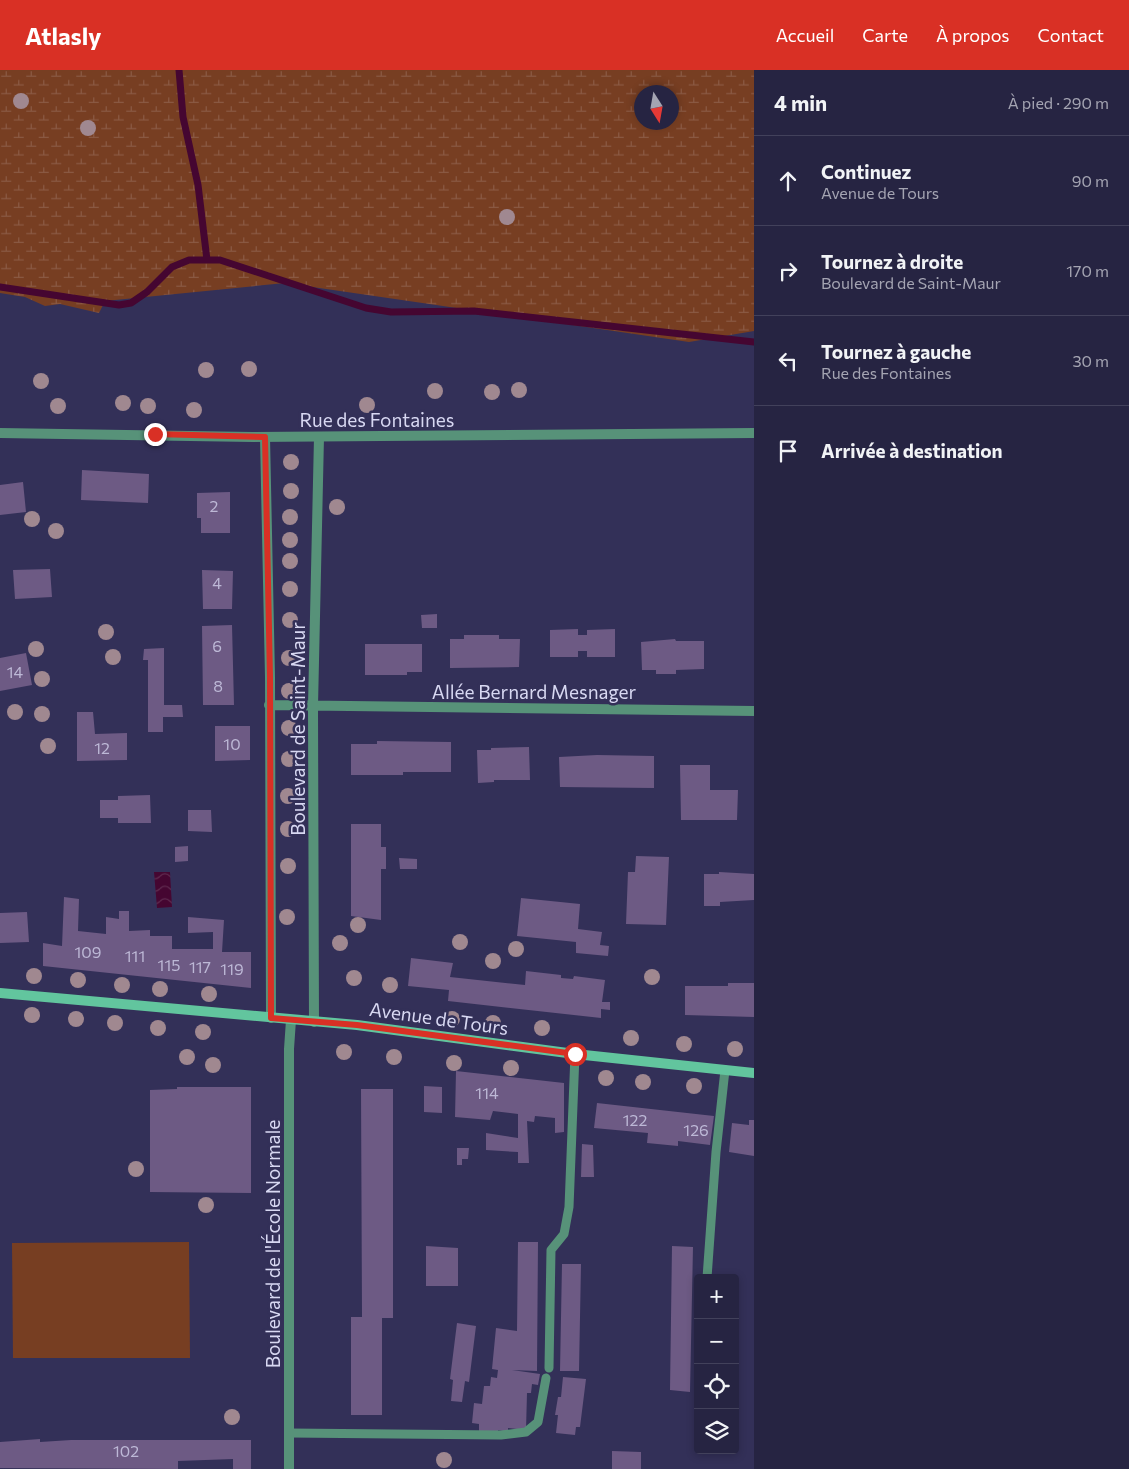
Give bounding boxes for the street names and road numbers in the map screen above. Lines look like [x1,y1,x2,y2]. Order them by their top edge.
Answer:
street label: Rue des Fontaines [299,408,455,431]
street label: Boulevard de Saint-Maur [286,622,309,836]
street label: Allée Bernard Mesnager [432,680,637,703]
street label: Avenue de Tours [368,997,510,1039]
street label: Boulevard de l'École Normale [261,1120,284,1368]

